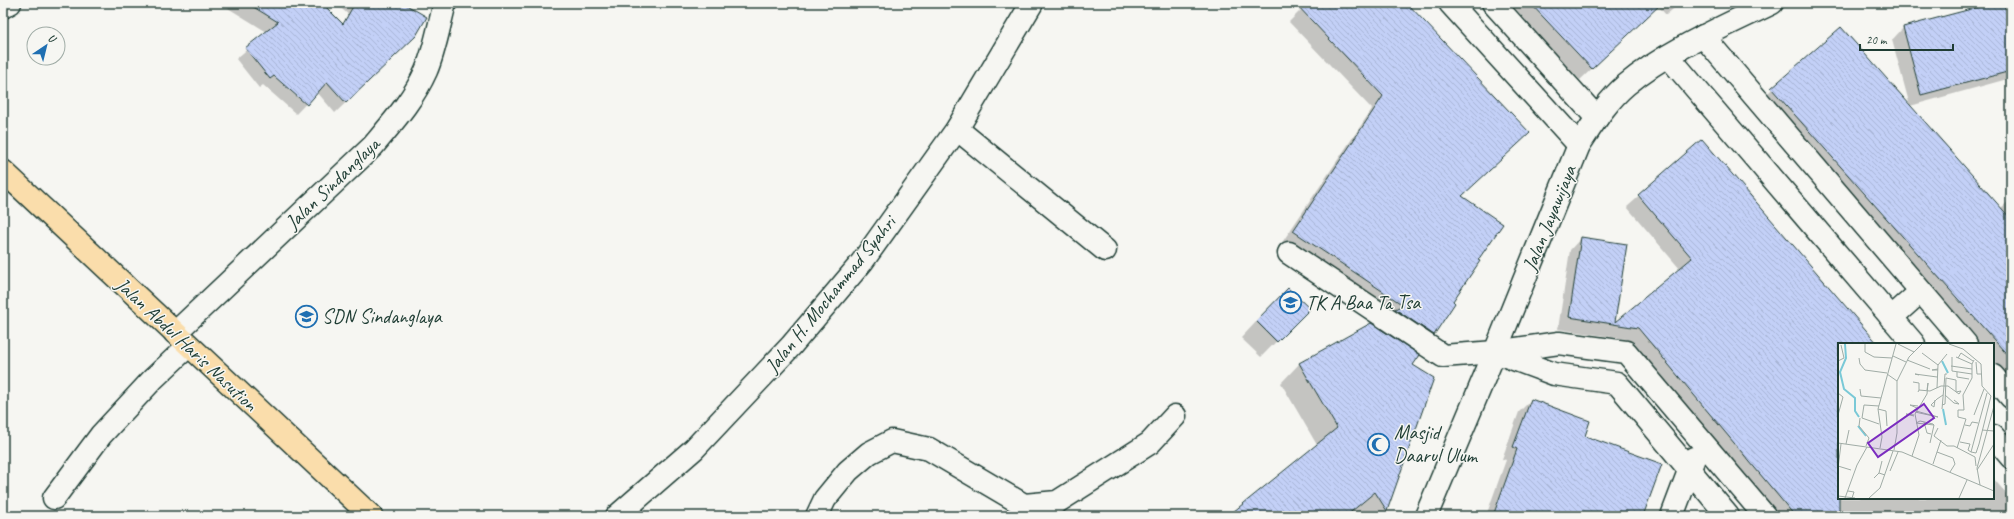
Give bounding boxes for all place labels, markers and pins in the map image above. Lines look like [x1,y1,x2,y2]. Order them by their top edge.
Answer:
school or university icon: TK A Baa Ta Tsa [1277,289,1303,315]
place label: TK A Baa Ta Tsa [1306,290,1422,315]
school or university icon: SDN Sindanglaya [294,303,320,329]
place label: SDN Sindanglaya [322,304,443,329]
place label: Masjid Daarul Ulum [1394,420,1479,468]
mosque icon: Masjid Daarul Ulum [1365,431,1391,457]

